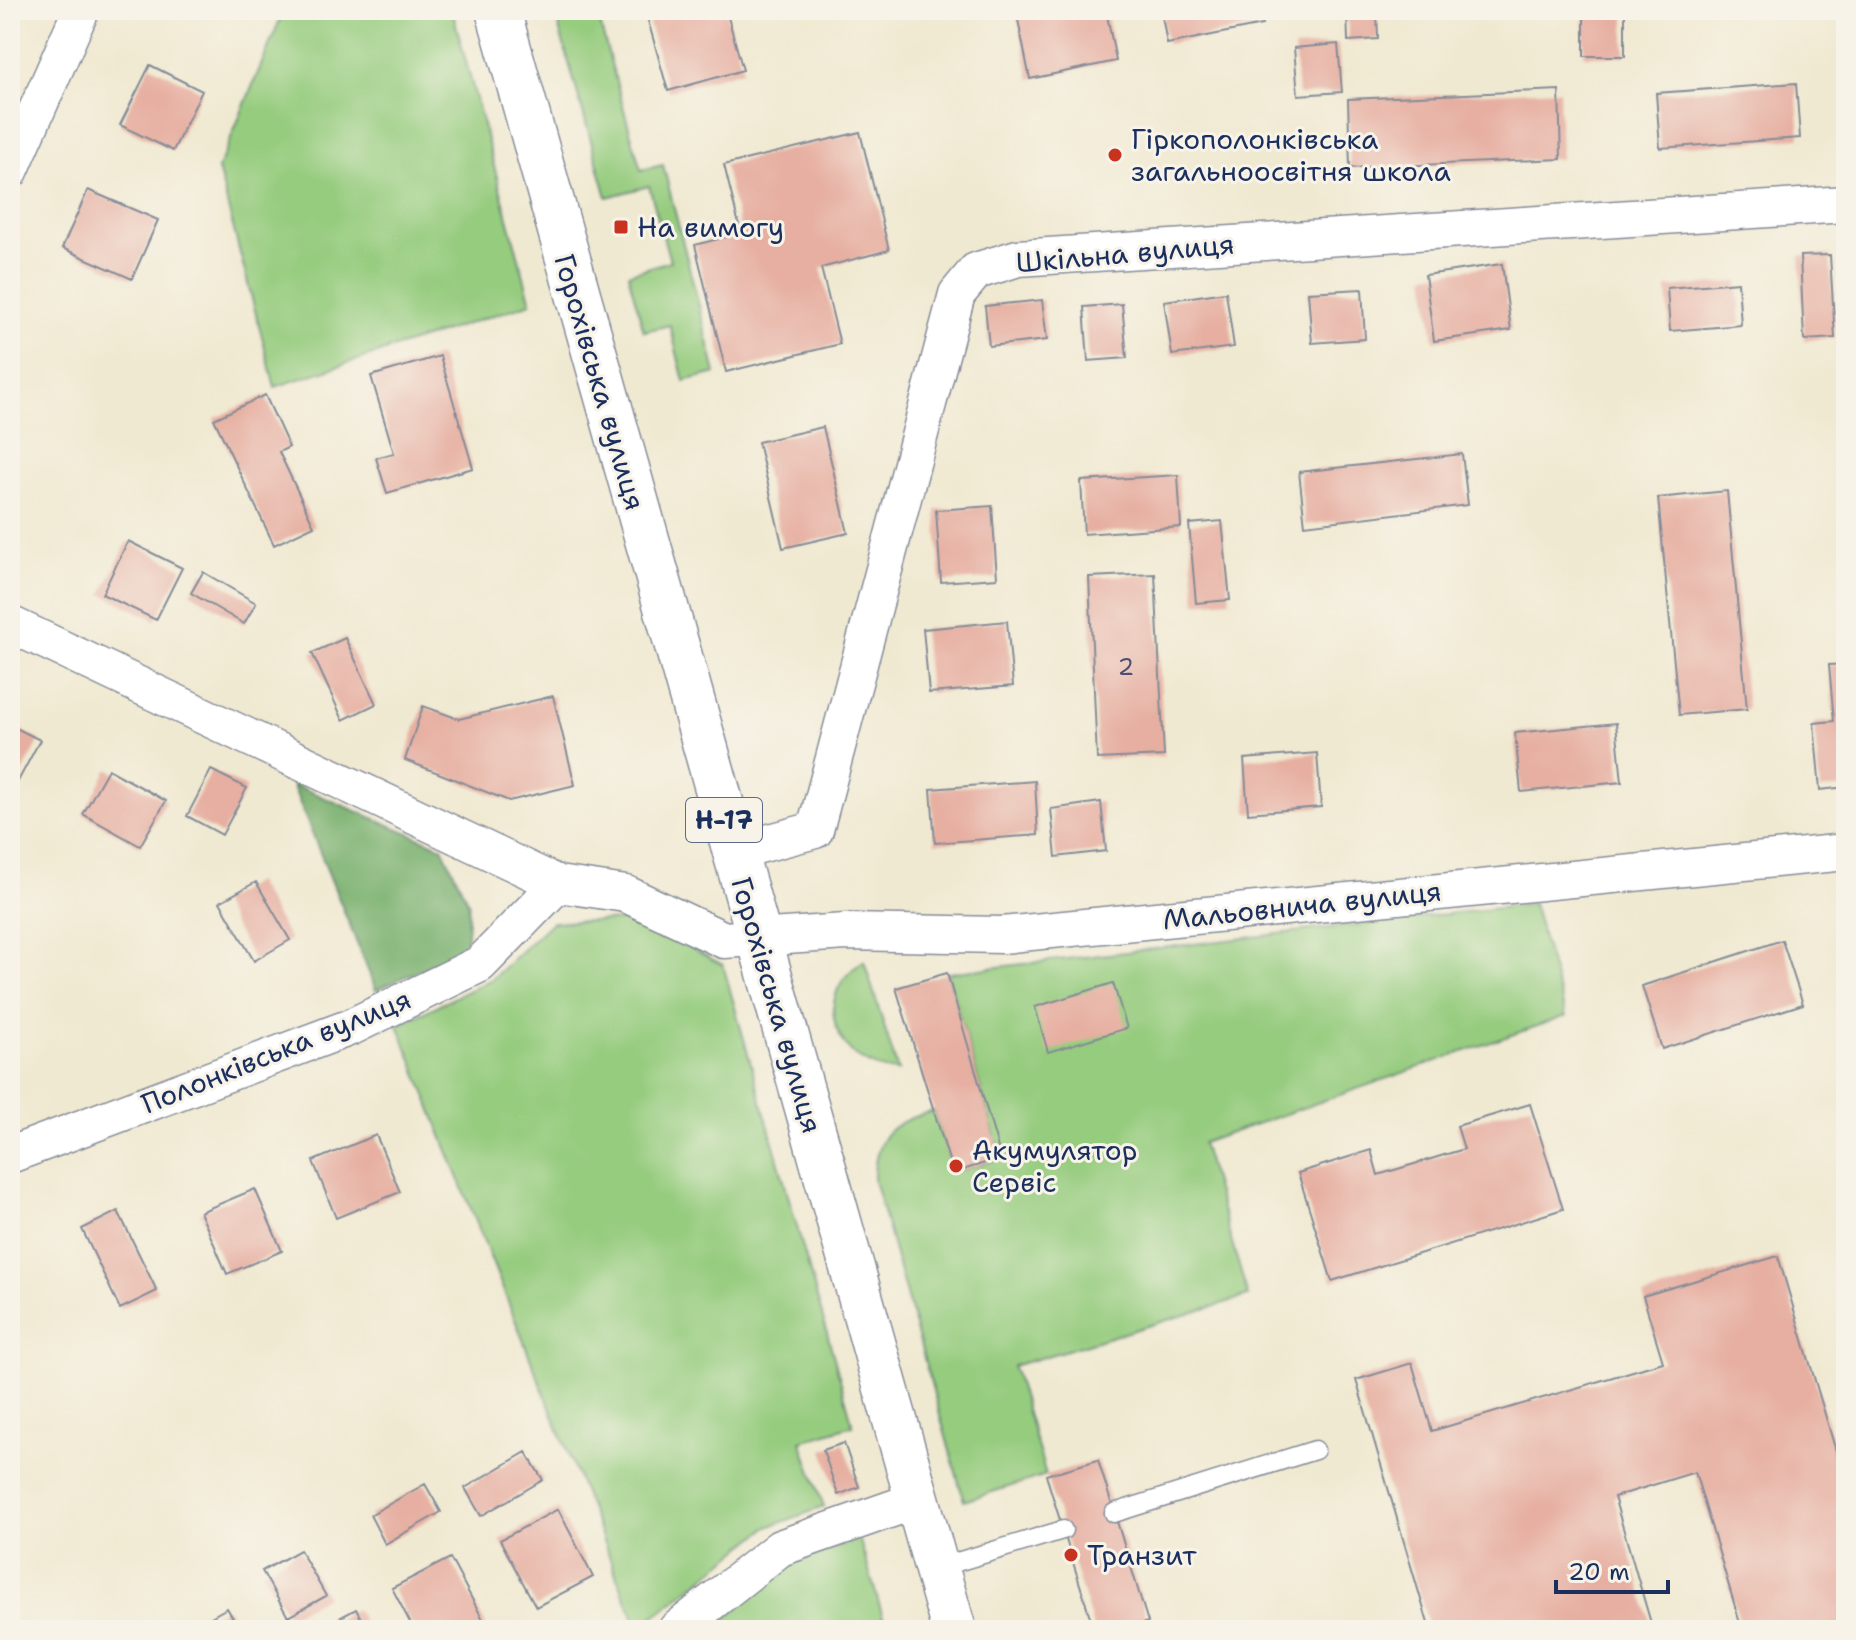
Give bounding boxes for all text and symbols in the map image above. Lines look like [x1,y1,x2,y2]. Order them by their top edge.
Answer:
place label: Гіркополонківська загальноосвітня школа [1131,120,1451,190]
marker: Гіркополонківська загальноосвітня школа [1106,146,1124,164]
place label: На вимогу [637,208,784,246]
marker: На вимогу [612,218,630,236]
street label: Шкільна вулиця [1014,225,1236,281]
street label: Горохівська вулиця [545,250,655,514]
house number: 2 [1118,651,1134,683]
road number: Н-17 [686,798,762,842]
street label: Мальовнича вулиця [1161,871,1443,939]
street label: Горохівська вулиця [722,873,832,1137]
street label: Полонківська вулиця [136,980,416,1122]
place label: Акумулятор Сервіс [972,1131,1137,1201]
marker: Акумулятор Сервіс [947,1157,965,1175]
place label: Транзит [1087,1536,1197,1574]
scale bar [1556,1544,1668,1594]
marker: Транзит [1062,1546,1080,1564]
text: 20 m [1568,1556,1630,1588]

